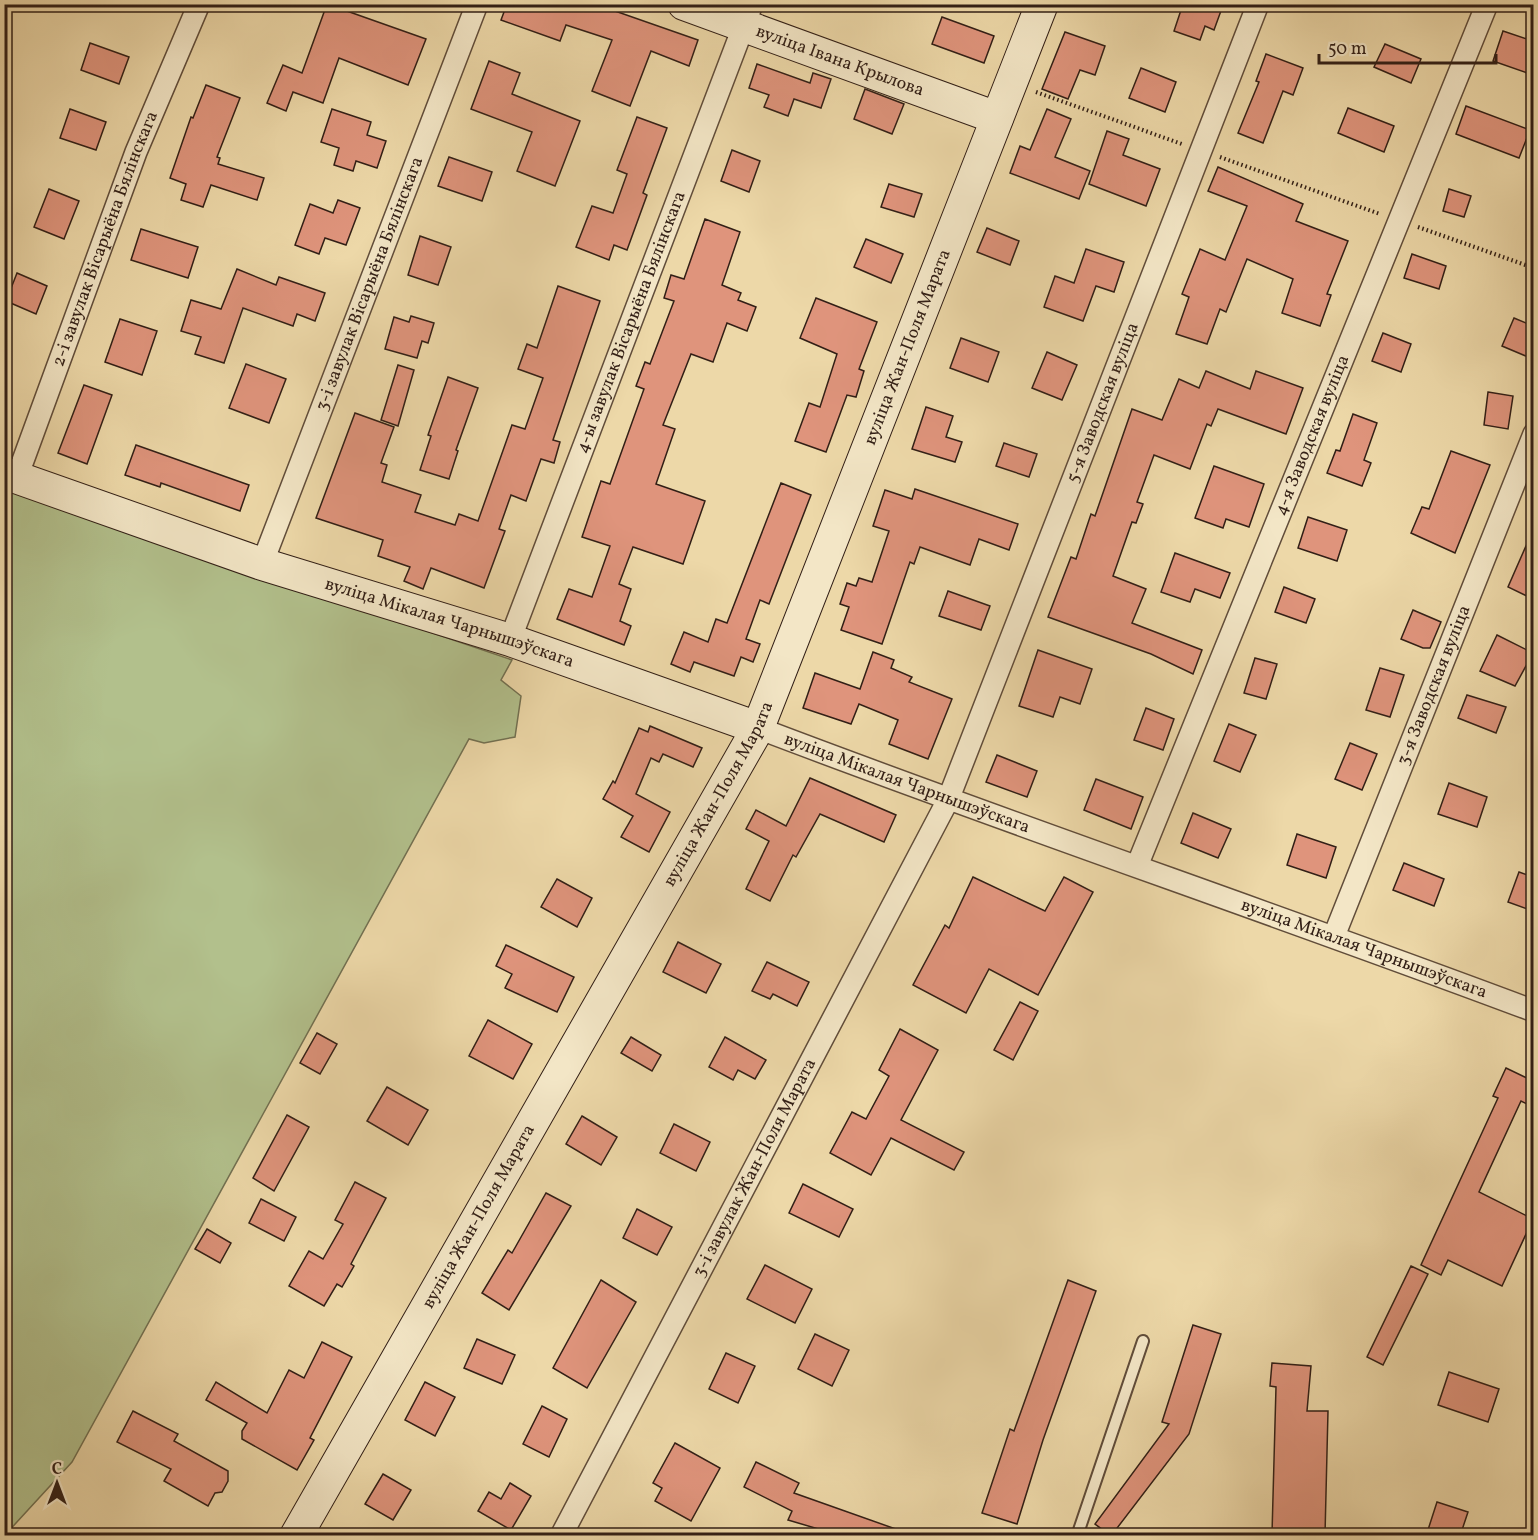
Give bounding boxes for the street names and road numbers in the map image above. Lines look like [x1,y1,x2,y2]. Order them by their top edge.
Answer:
street label: вуліца Івана Крылова [752,19,928,103]
street label: 2-і завулак Вісарыёна Бялінскага [46,107,165,370]
street label: 3-і завулак Вісарыёна Бялінскага [309,153,430,415]
street label: 4-ы завулак Вісарыёна Бялінскага [570,187,692,457]
street label: вуліца Жан-Поля Марата [858,245,957,449]
street label: 5-я Заводская вуліца [1060,319,1145,486]
street label: 4-я Заводская вуліца [1268,351,1356,519]
street label: вуліца Мікалая Чарнышэўскага [322,571,578,674]
street label: 3-я Заводская вуліца [1391,601,1477,769]
street label: вуліца Жан-Поля Марата [657,698,780,891]
street label: вуліца Мікалая Чарнышэўскага [781,727,1033,840]
street label: вуліца Мікалая Чарнышэўскага [1238,893,1491,1005]
street label: 3-і завулак Жан-Поля Марата [687,1054,822,1282]
street label: вуліца Жан-Поля Марата [416,1120,541,1313]

